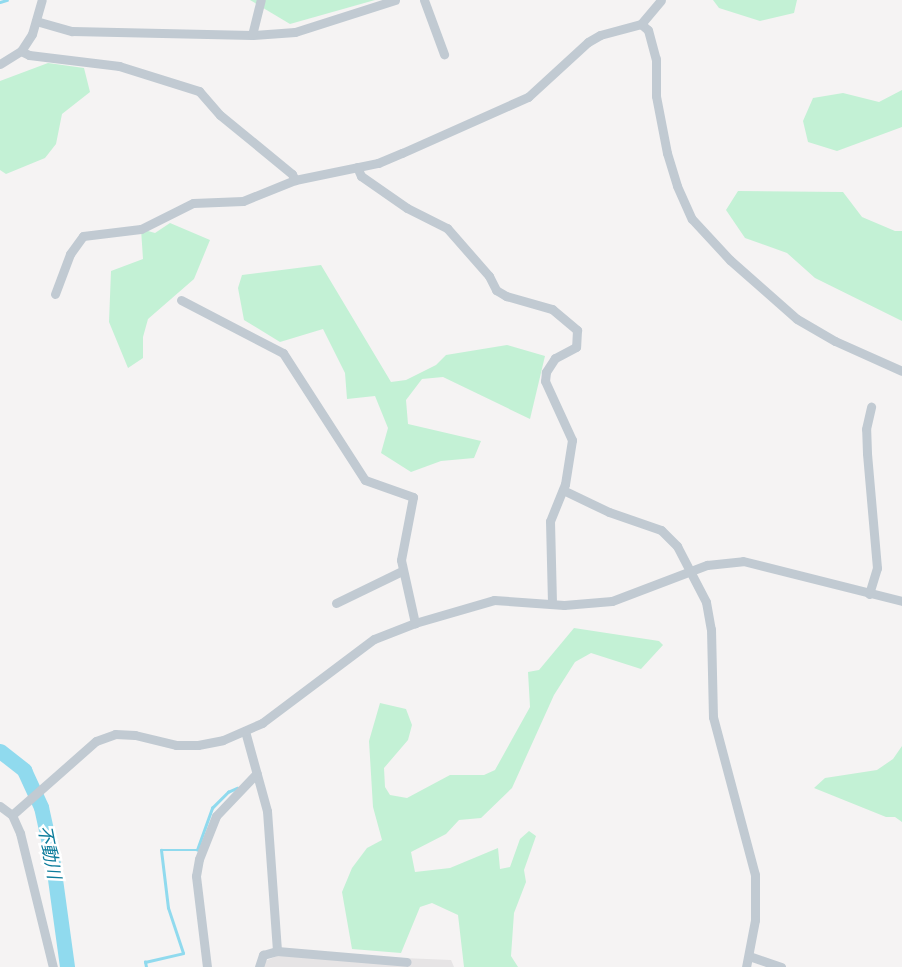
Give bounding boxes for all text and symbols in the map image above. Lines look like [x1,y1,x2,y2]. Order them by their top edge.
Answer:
water label: 不動川 [34,823,66,881]

